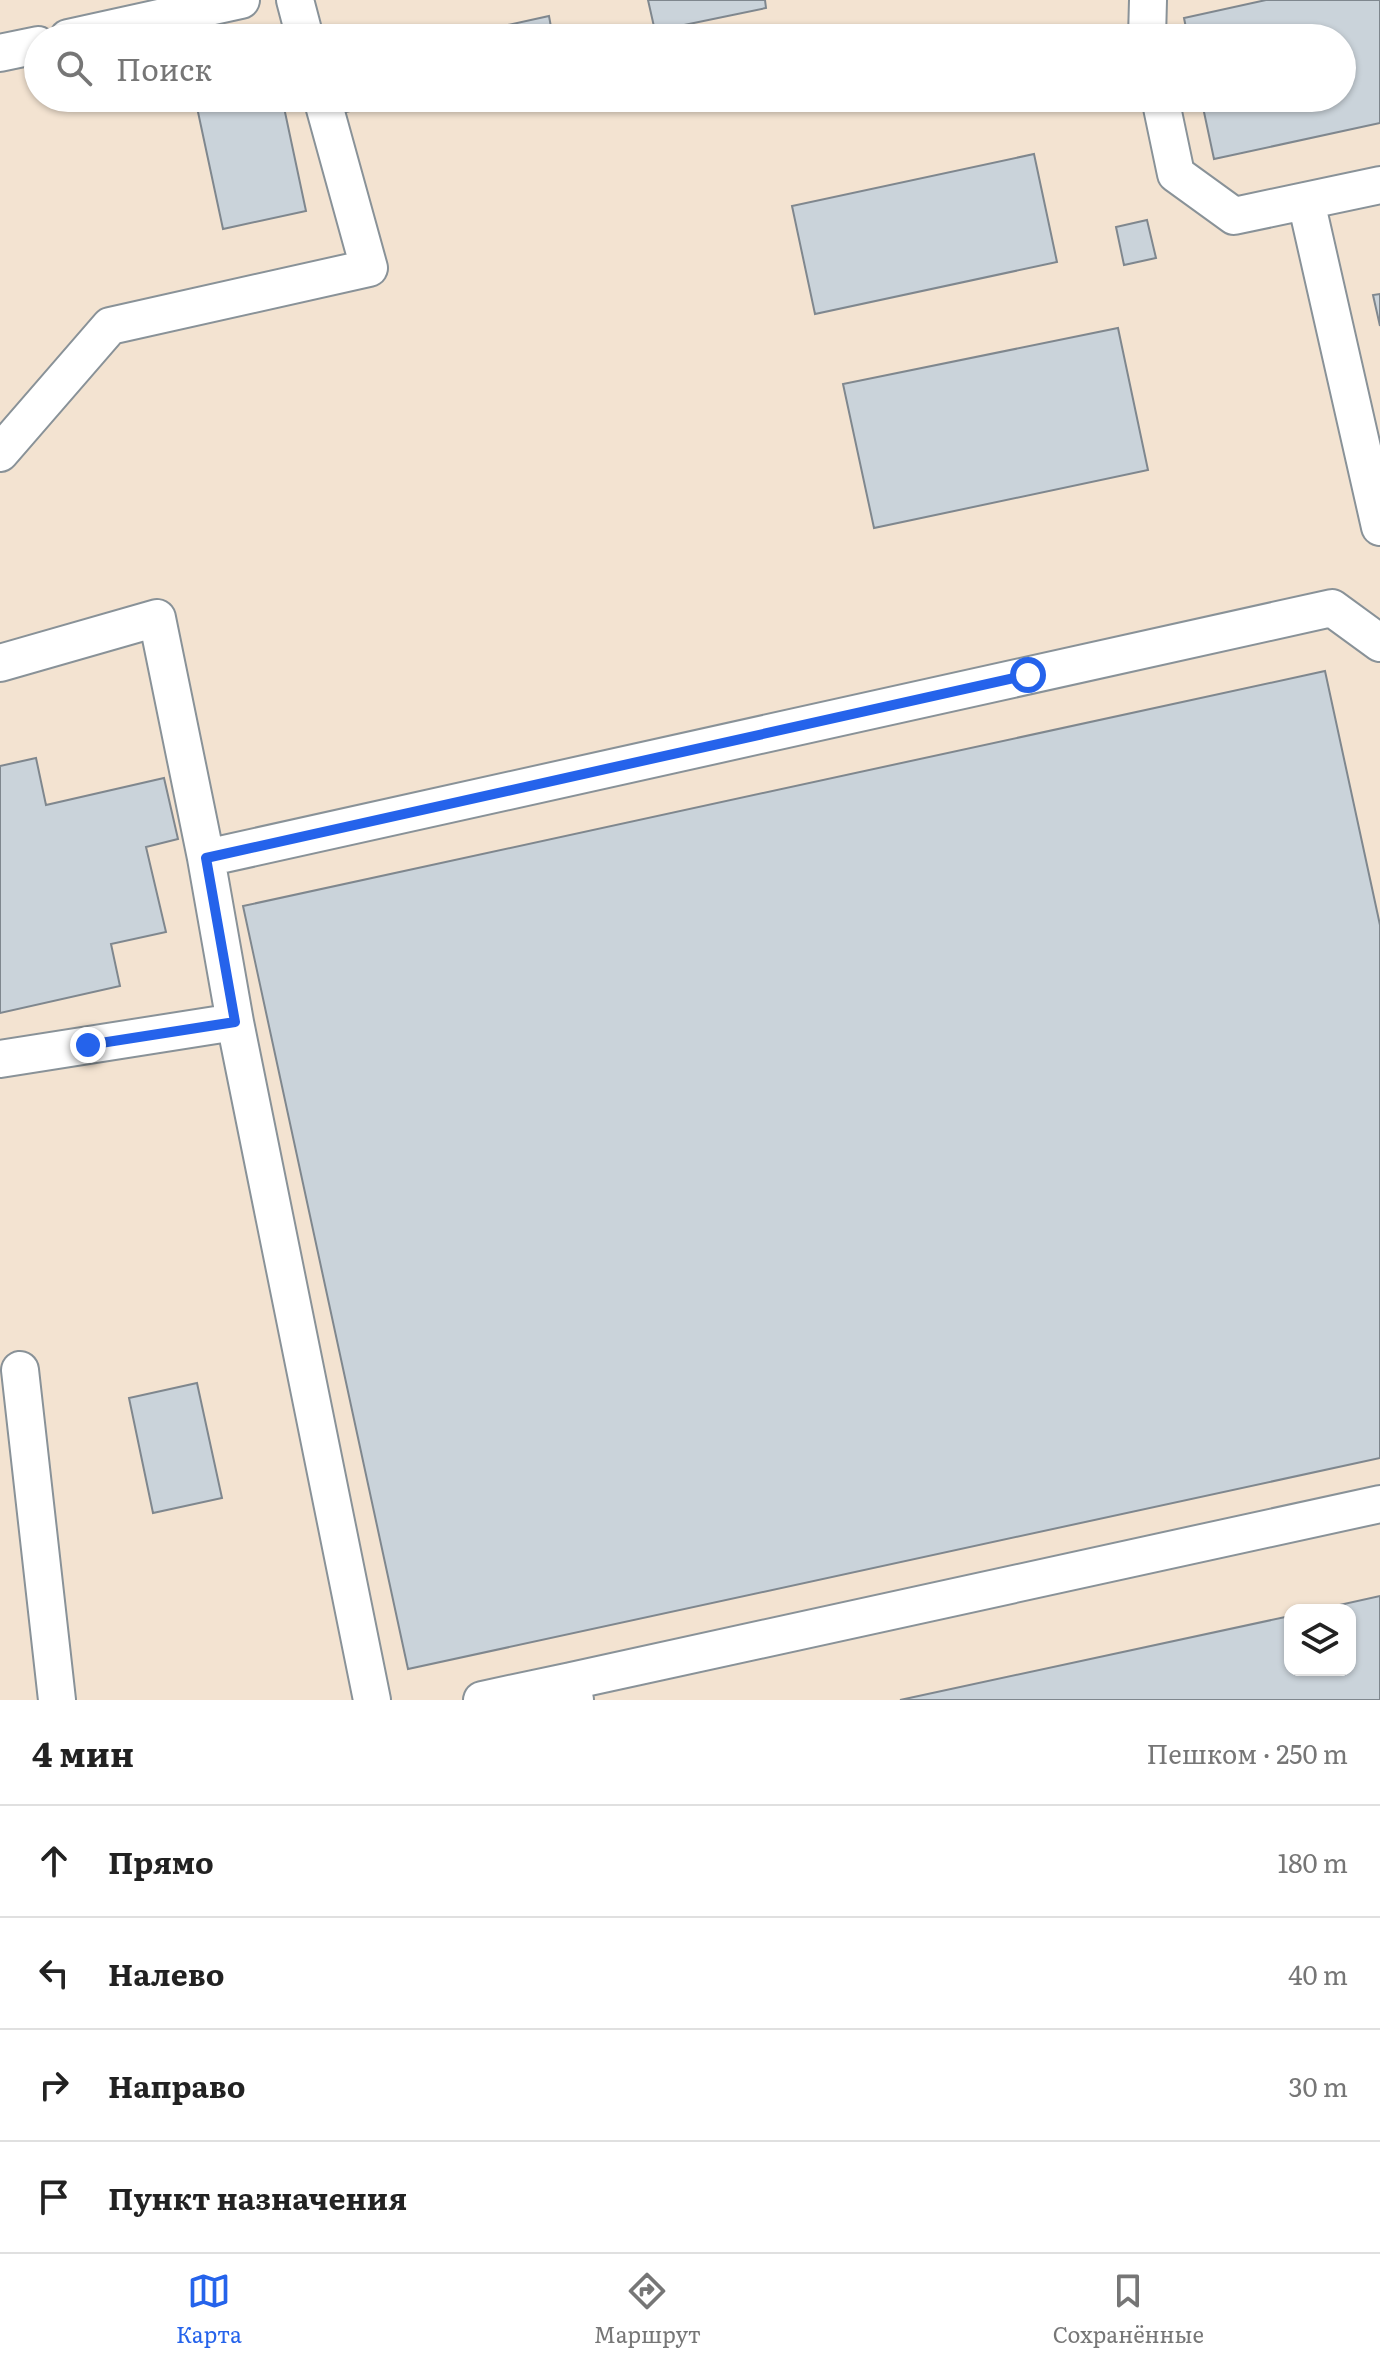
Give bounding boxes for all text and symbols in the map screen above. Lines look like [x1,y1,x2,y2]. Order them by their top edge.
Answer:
search box [24,24,1356,112]
icon: search [52,46,96,90]
text: Поиск [116,46,212,90]
route start [1010,657,1046,693]
route end [70,1027,106,1063]
map controls [1284,1604,1356,1676]
button: layers [1284,1604,1356,1676]
text: 4 мин [32,1727,134,1777]
text: Пешком · 250 m [1146,1733,1348,1772]
icon: ahead [32,1839,76,1883]
text: Прямо [108,1839,214,1883]
text: 180 m [1278,1842,1348,1881]
icon: left [32,1951,76,1995]
text: Налево [108,1951,224,1995]
text: 40 m [1288,1954,1348,1993]
icon: right [32,2063,76,2107]
text: Направо [108,2063,246,2107]
text: 30 m [1288,2066,1348,2105]
icon: arrive [32,2175,76,2219]
text: Пункт назначения [108,2175,407,2219]
tab: Карта [176,2269,242,2350]
tab: Маршрут [594,2269,701,2350]
tab: Сохранённые [1053,2269,1204,2350]

